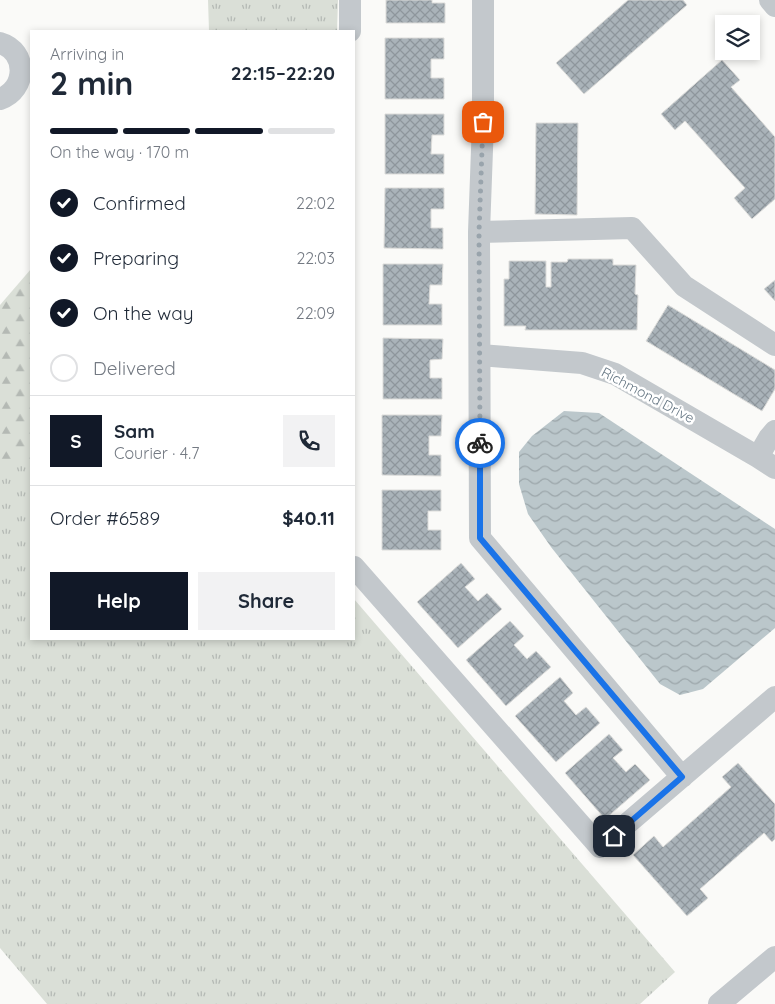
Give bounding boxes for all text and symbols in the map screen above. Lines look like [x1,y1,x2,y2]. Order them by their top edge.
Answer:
map controls [715,15,760,60]
button: layers [715,15,760,60]
text: Arriving in [50,44,124,64]
text: 22:15–22:20 [231,61,335,85]
text: 2 min [50,63,133,103]
pin [462,101,504,143]
icon: bag [469,108,497,136]
text: On the way · 170 m [50,142,189,162]
icon: check [50,189,78,217]
text: Confirmed [93,191,186,215]
text: 22:02 [296,193,335,213]
icon: check [50,244,78,272]
text: Preparing [93,246,179,270]
text: 22:03 [296,248,335,268]
icon: check [50,299,78,327]
text: On the way [93,301,194,325]
text: 22:09 [296,303,335,323]
text: Delivered [93,356,176,380]
street label: Richmond Drive [598,363,698,427]
button: phone [283,415,335,467]
courier [455,418,505,468]
text: Sam [114,419,155,443]
text: S [70,429,82,453]
icon: bike [466,429,494,457]
text: Courier · 4.7 [114,443,199,463]
text: Order #6589 [50,506,160,530]
text: $40.11 [282,506,335,530]
button: Help [50,572,188,630]
button: Share [198,572,335,630]
pin [593,815,635,857]
icon: home [600,822,628,850]

